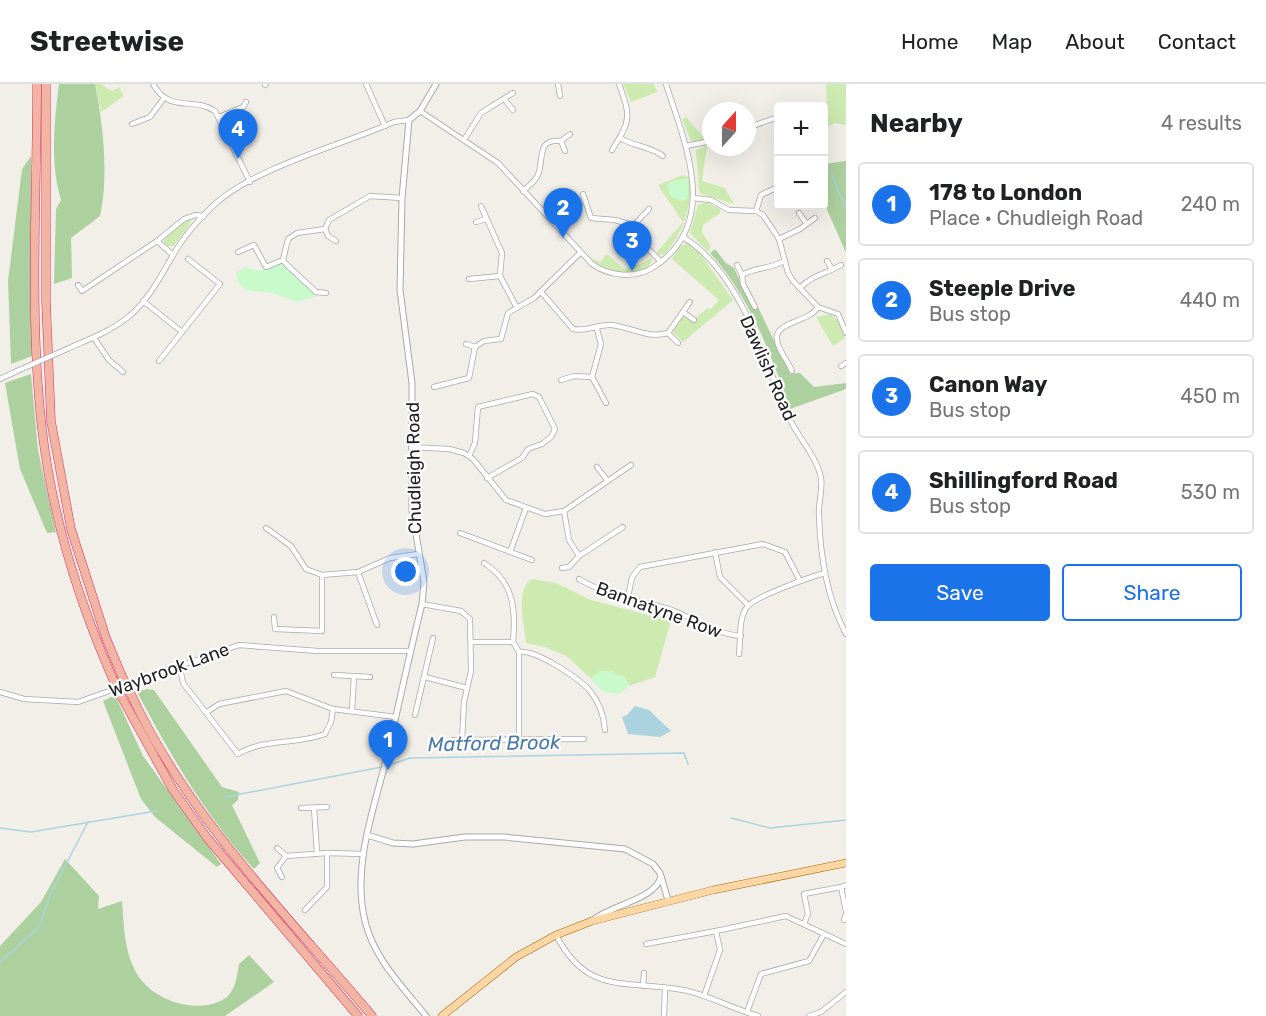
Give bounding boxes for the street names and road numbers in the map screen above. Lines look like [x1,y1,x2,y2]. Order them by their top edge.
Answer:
street label: Dawlish Road [735,312,801,424]
street label: Chudleigh Road [402,402,426,534]
street label: Bannatyne Row [593,577,725,643]
street label: Waybrook Lane [106,638,232,702]

